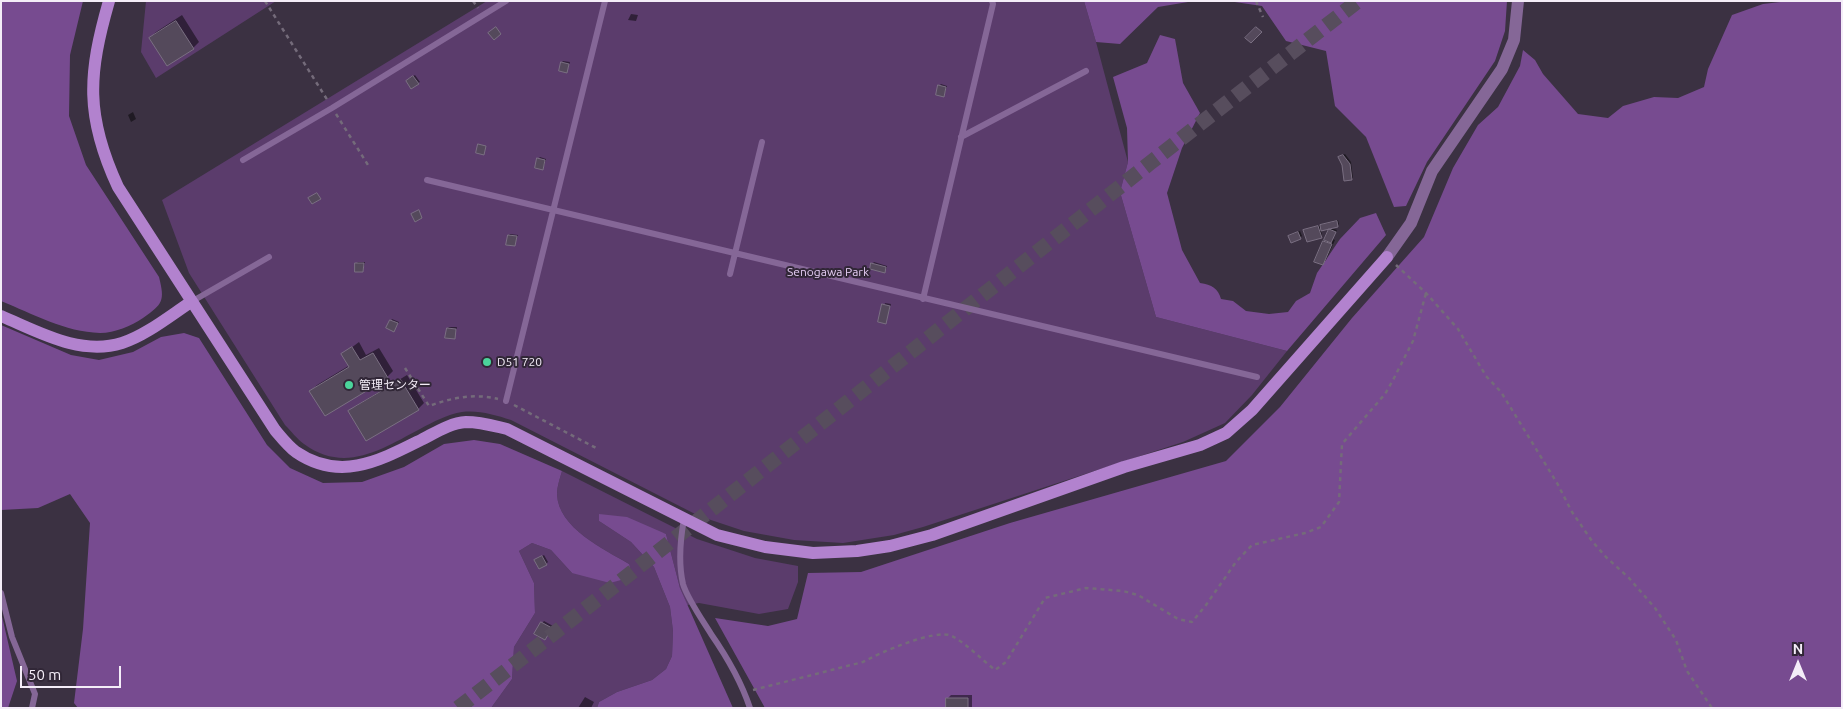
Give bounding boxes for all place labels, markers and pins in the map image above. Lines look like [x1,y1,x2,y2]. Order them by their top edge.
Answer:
place label: D51 720 [497,355,542,369]
marker: D51 720 [481,356,493,368]
place label: 管理センター [359,378,431,392]
marker: 管理センター [343,379,355,391]

